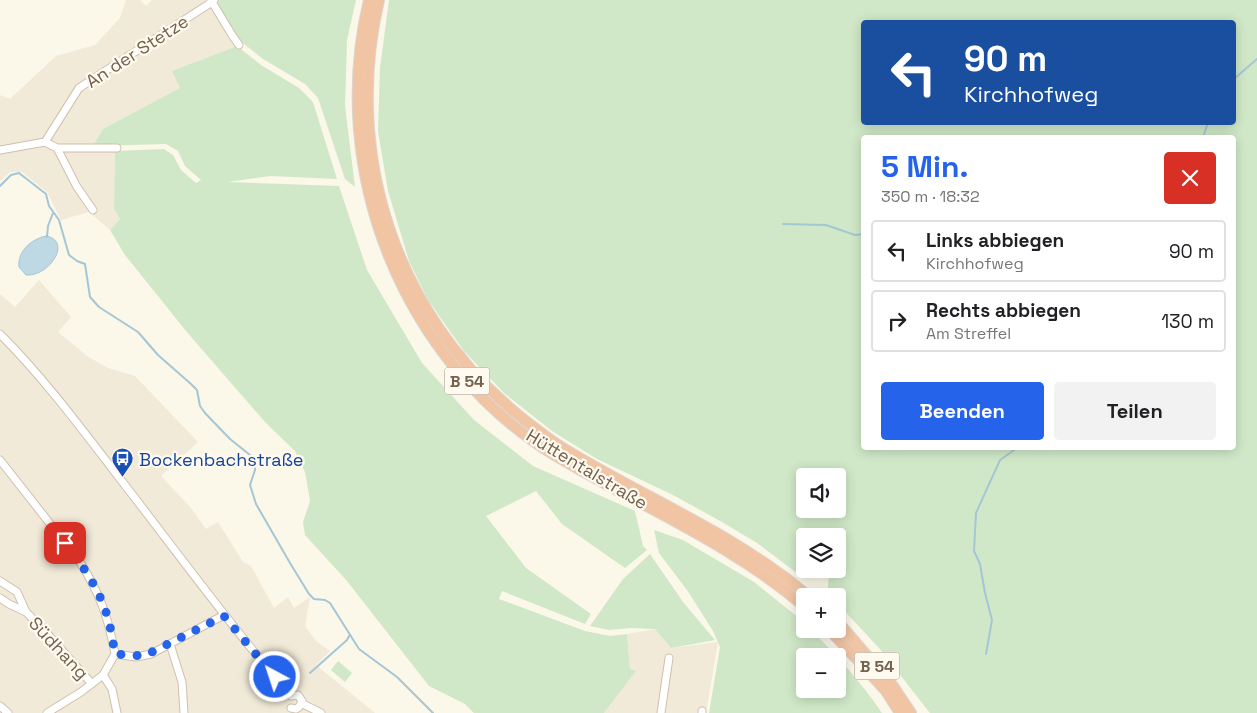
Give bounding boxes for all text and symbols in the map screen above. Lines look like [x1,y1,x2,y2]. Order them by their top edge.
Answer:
street label: An der Stetze [81,9,193,93]
text: 90 m [964,37,1047,81]
icon: left [881,40,946,105]
text: Kirchhofweg [964,80,1098,108]
text: 5 Min. [881,147,968,186]
button: close [1164,152,1216,204]
text: 350 m · 18:32 [881,186,980,207]
text: Links abbiegen [926,228,1064,253]
icon: left [883,237,911,265]
text: 90 m [1169,239,1214,264]
text: Kirchhofweg [926,253,1024,274]
text: Rechts abbiegen [926,298,1081,323]
icon: right [883,307,911,335]
text: 130 m [1161,309,1214,334]
text: Am Streffel [926,323,1011,344]
road number: B 54 [444,368,490,394]
button: Beenden [881,382,1044,440]
button: Teilen [1054,382,1216,440]
street label: Hüttentalstraße [522,424,652,514]
bus stop icon: Bockenbachstraße [111,447,135,478]
place label: Bockenbachstraße [139,448,304,471]
map controls [796,468,846,698]
button: sound [796,468,846,518]
pin [44,522,86,564]
button: layers [796,528,846,578]
icon: arrive [51,529,79,557]
button: + [796,588,846,638]
street label: Südhang [24,612,94,684]
button: − [796,648,846,698]
position arrow [248,650,300,702]
road number: B 54 [854,652,900,679]

